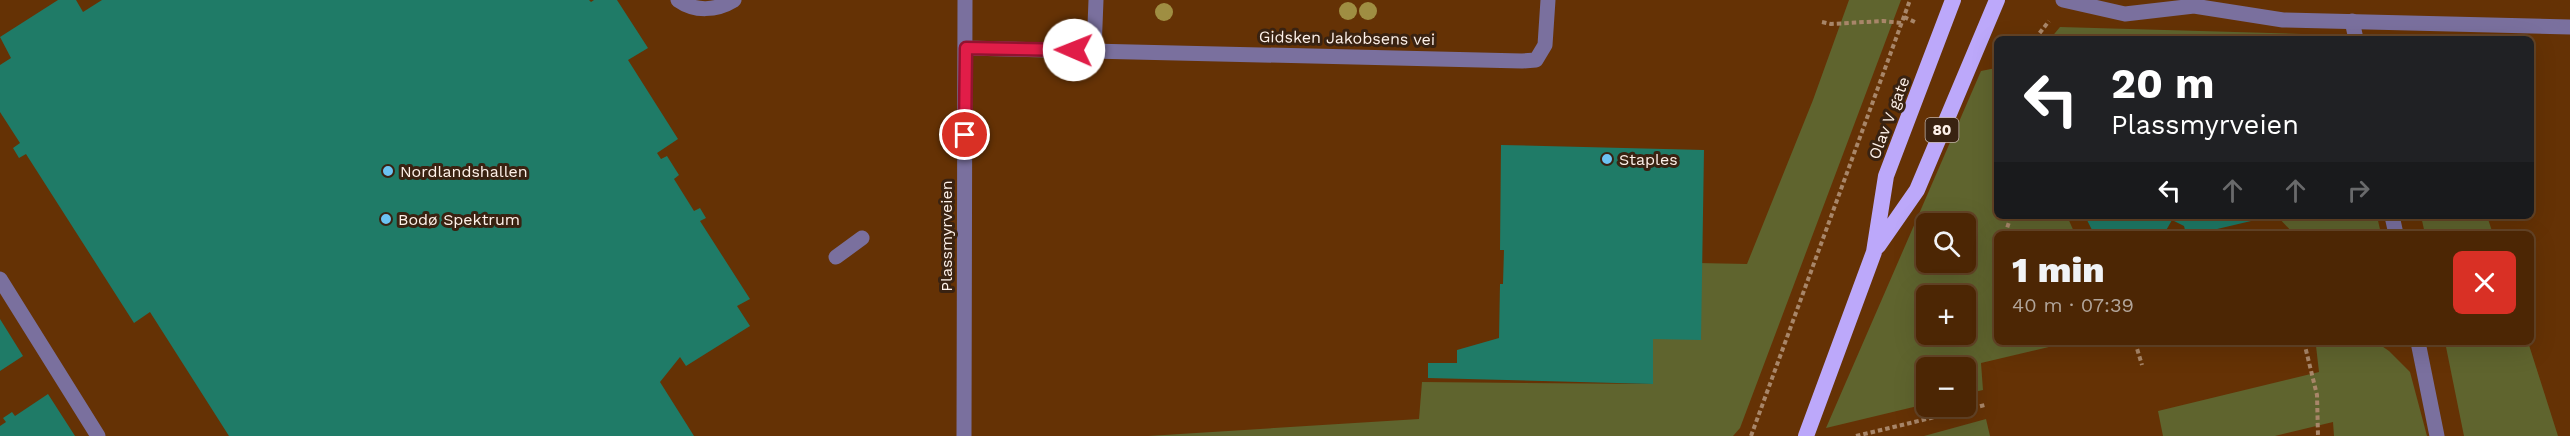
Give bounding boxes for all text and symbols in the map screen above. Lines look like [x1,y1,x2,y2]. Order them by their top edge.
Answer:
position arrow [1042,18,1106,82]
street label: Gidsken Jakobsens vei [1259,27,1435,49]
text: 20 m [2111,59,2215,108]
icon: left [2012,60,2090,138]
street label: Olav V gate [1865,74,1913,162]
pin [939,109,990,160]
text: Plassmyrveien [2111,109,2299,141]
icon: arrive [948,118,981,151]
road number: 80 [1926,118,1958,142]
place label: Staples [1619,150,1678,169]
marker: Staples [1600,152,1614,166]
place label: Nordlandshallen [400,162,528,181]
marker: Nordlandshallen [381,164,395,178]
icon: left [2153,174,2186,207]
icon: ahead [2216,174,2249,207]
icon: ahead [2279,174,2312,207]
icon: right [2342,174,2375,207]
street label: Plassmyrveien [937,180,956,292]
place label: Bodø Spektrum [398,210,520,229]
marker: Bodø Spektrum [379,212,393,226]
map controls [1916,213,1976,417]
button: search [1916,213,1976,273]
text: 1 min [2012,249,2105,291]
button: close [2453,251,2516,314]
button: + [1916,285,1976,345]
text: 40 m · 07:39 [2012,293,2134,317]
button: − [1916,357,1976,417]

